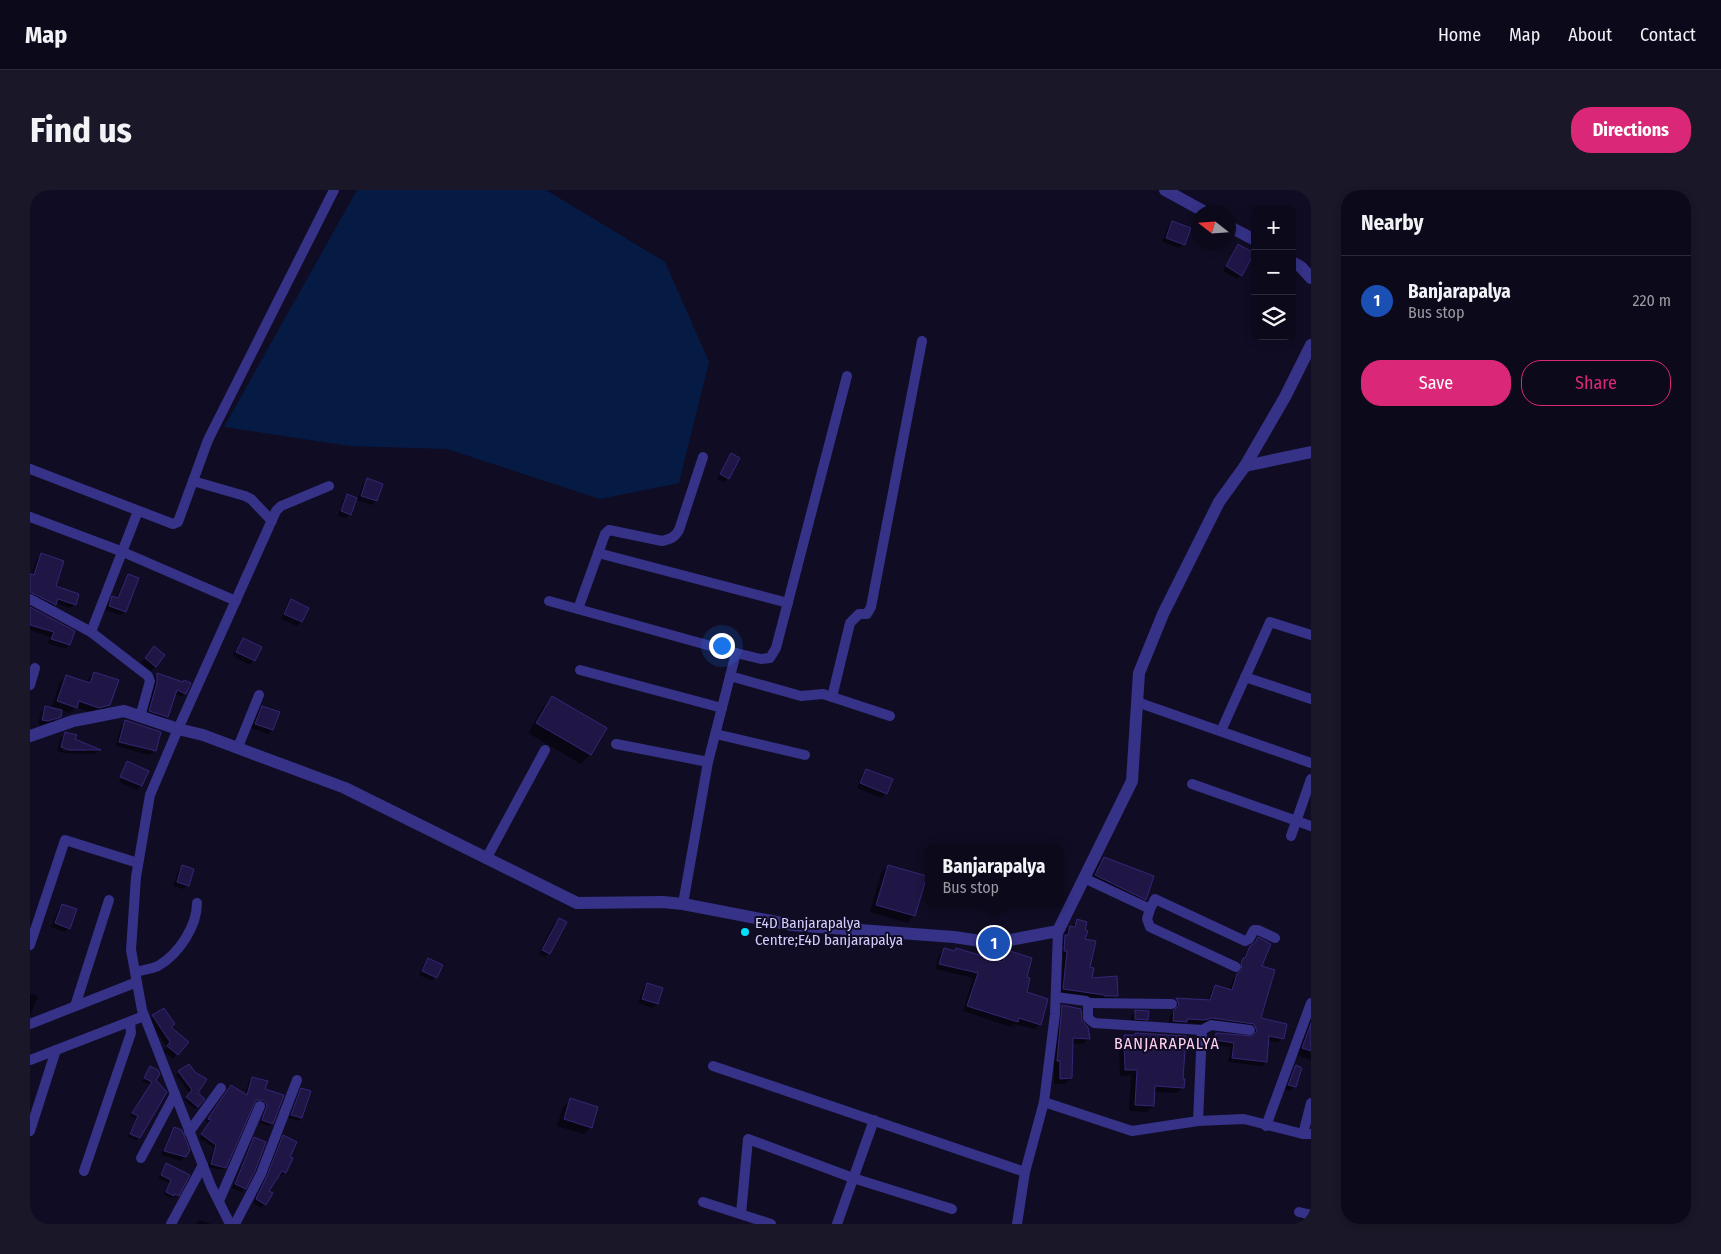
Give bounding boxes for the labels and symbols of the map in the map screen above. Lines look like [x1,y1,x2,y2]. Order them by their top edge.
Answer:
north arrow [1191,205,1236,250]
your location [709,633,735,659]
place label: E4D Banjarapalya Centre;E4D banjarapalya [755,914,903,949]
pin: 1 [978,924,1010,962]
marker: E4D Banjarapalya Centre;E4D banjarapalya [739,926,751,938]
district label: BANJARAPALYA [1114,1034,1220,1053]

